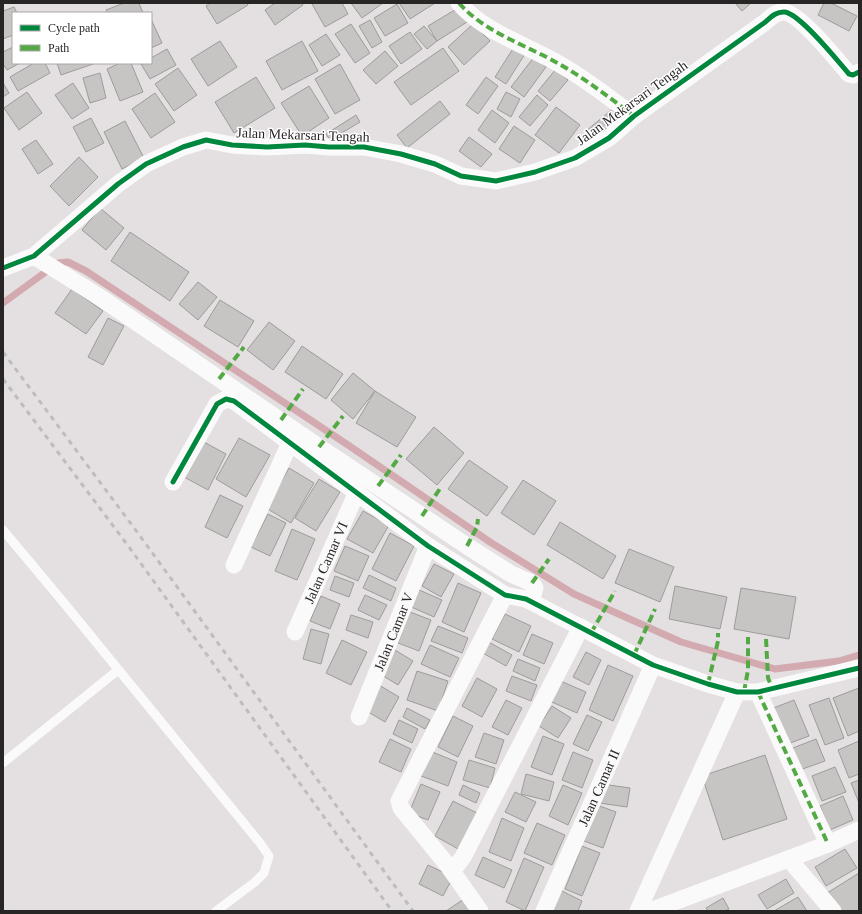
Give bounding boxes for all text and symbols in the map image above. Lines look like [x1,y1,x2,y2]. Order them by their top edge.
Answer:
legend [12,12,152,64]
text: Cycle path [48,21,100,35]
text: Path [48,41,69,55]
street label: Jalan Mekarsari Tengah [574,58,690,148]
street label: Jalan Mekarsari Tengah [236,125,370,145]
street label: Jalan Camar VI [301,519,350,606]
street label: Jalan Camar V [371,590,416,673]
street label: Jalan Camar II [575,747,622,828]

